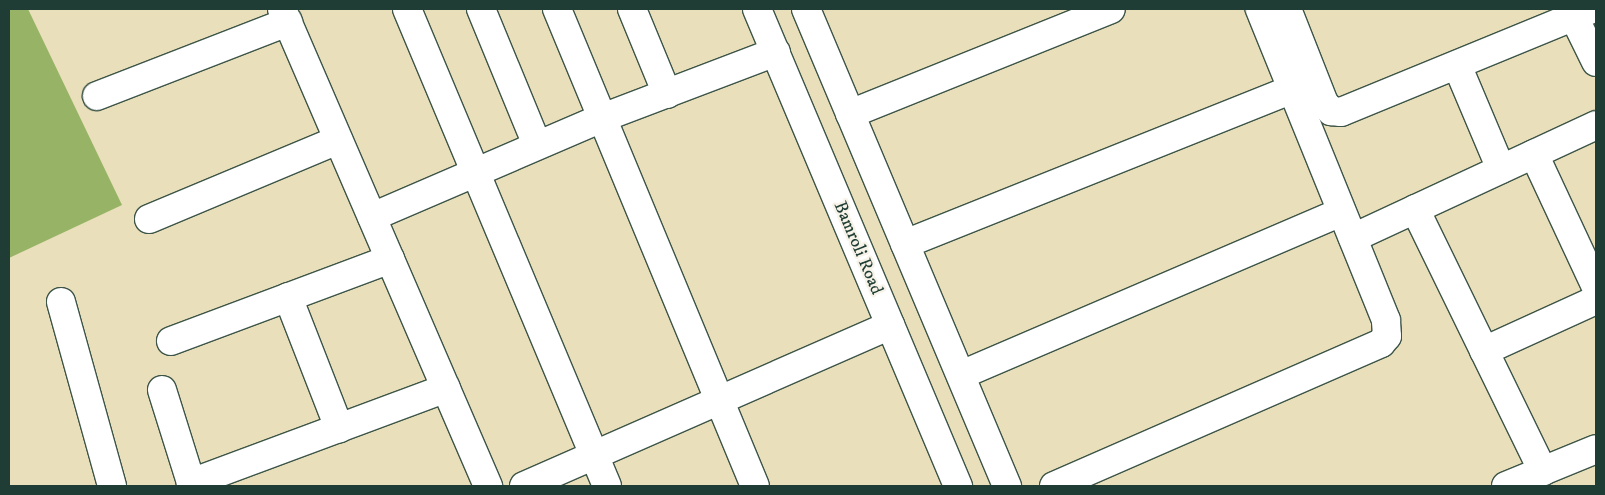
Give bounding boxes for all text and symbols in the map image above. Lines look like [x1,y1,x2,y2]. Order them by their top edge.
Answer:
street label: Bamroli Road [829,198,887,298]

